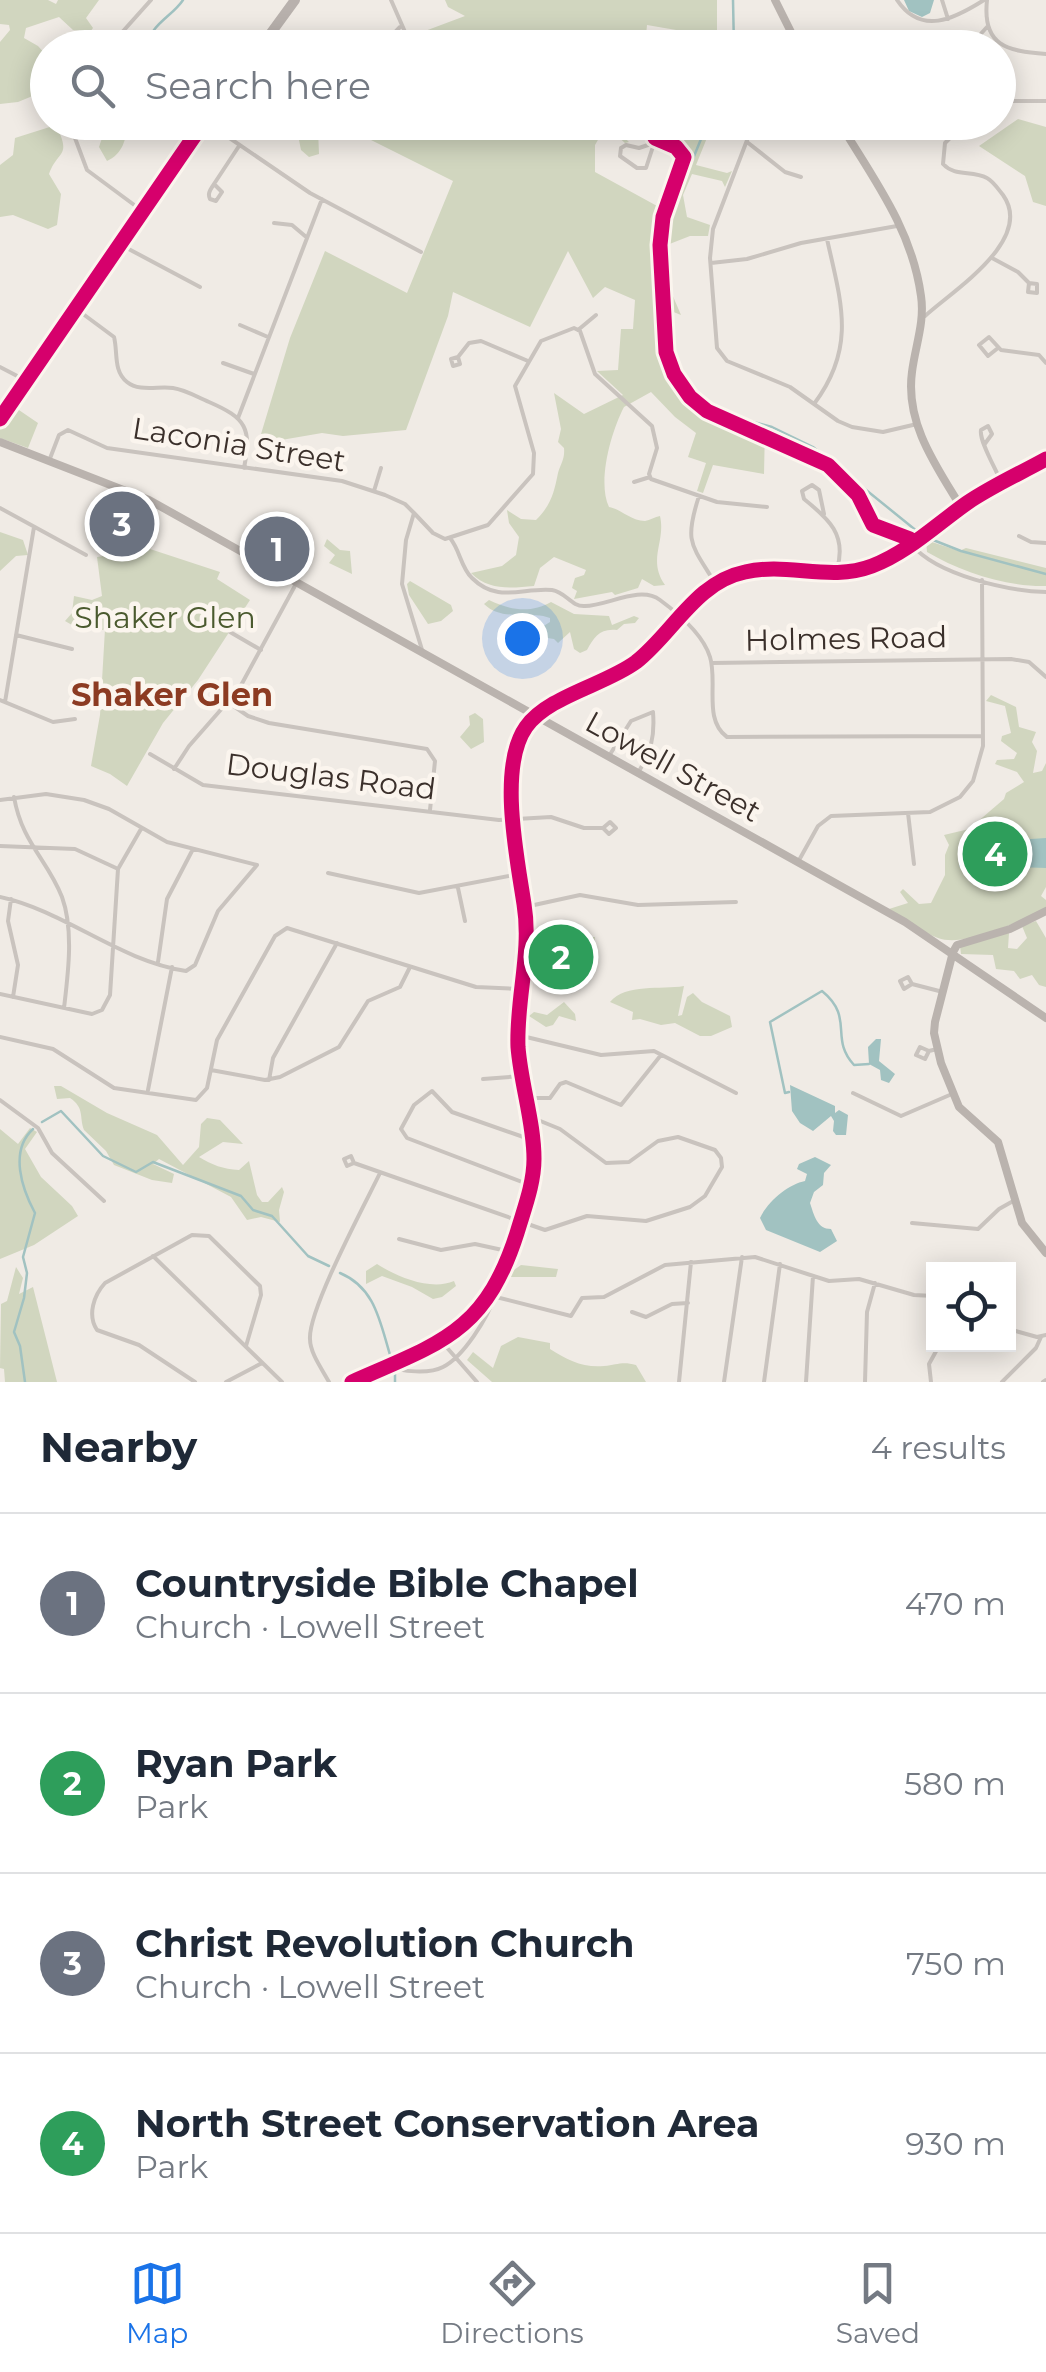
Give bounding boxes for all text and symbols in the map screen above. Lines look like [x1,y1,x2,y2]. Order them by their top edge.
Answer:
search box [30,30,1016,140]
icon: search [65,58,120,113]
text: Search here [145,62,371,109]
street label: Laconia Street [130,409,348,480]
pin: 3 [90,486,154,562]
pin: 1 [244,512,310,586]
park label: Shaker Glen [74,599,256,636]
your location [497,613,548,664]
street label: Holmes Road [745,618,947,659]
district label: Shaker Glen [71,675,273,714]
street label: Lowell Street [579,703,767,830]
street label: Douglas Road [224,745,438,808]
pin: 4 [962,816,1028,892]
pin: 2 [528,920,594,994]
map controls [926,1262,1016,1352]
button: locate [926,1262,1016,1352]
text: Nearby [40,1421,197,1473]
text: 4 results [871,1428,1006,1467]
text: Countryside Bible Chapel [135,1560,639,1607]
text: 1 [66,1584,79,1623]
text: 470 m [905,1584,1006,1623]
text: Church · Lowell Street [135,1607,485,1646]
text: Ryan Park [135,1740,337,1787]
text: 2 [63,1764,82,1803]
text: 580 m [904,1764,1006,1803]
text: Park [135,1787,208,1826]
text: Christ Revolution Church [135,1920,634,1967]
text: 3 [63,1944,82,1983]
text: 750 m [906,1944,1006,1983]
text: Church · Lowell Street [135,1967,485,2006]
text: North Street Conservation Area [135,2100,759,2147]
text: 4 [61,2124,84,2163]
text: 930 m [905,2124,1006,2163]
text: Park [135,2147,208,2186]
tab: Map [126,2256,188,2350]
tab: Directions [440,2256,584,2350]
tab: Saved [836,2256,920,2350]

